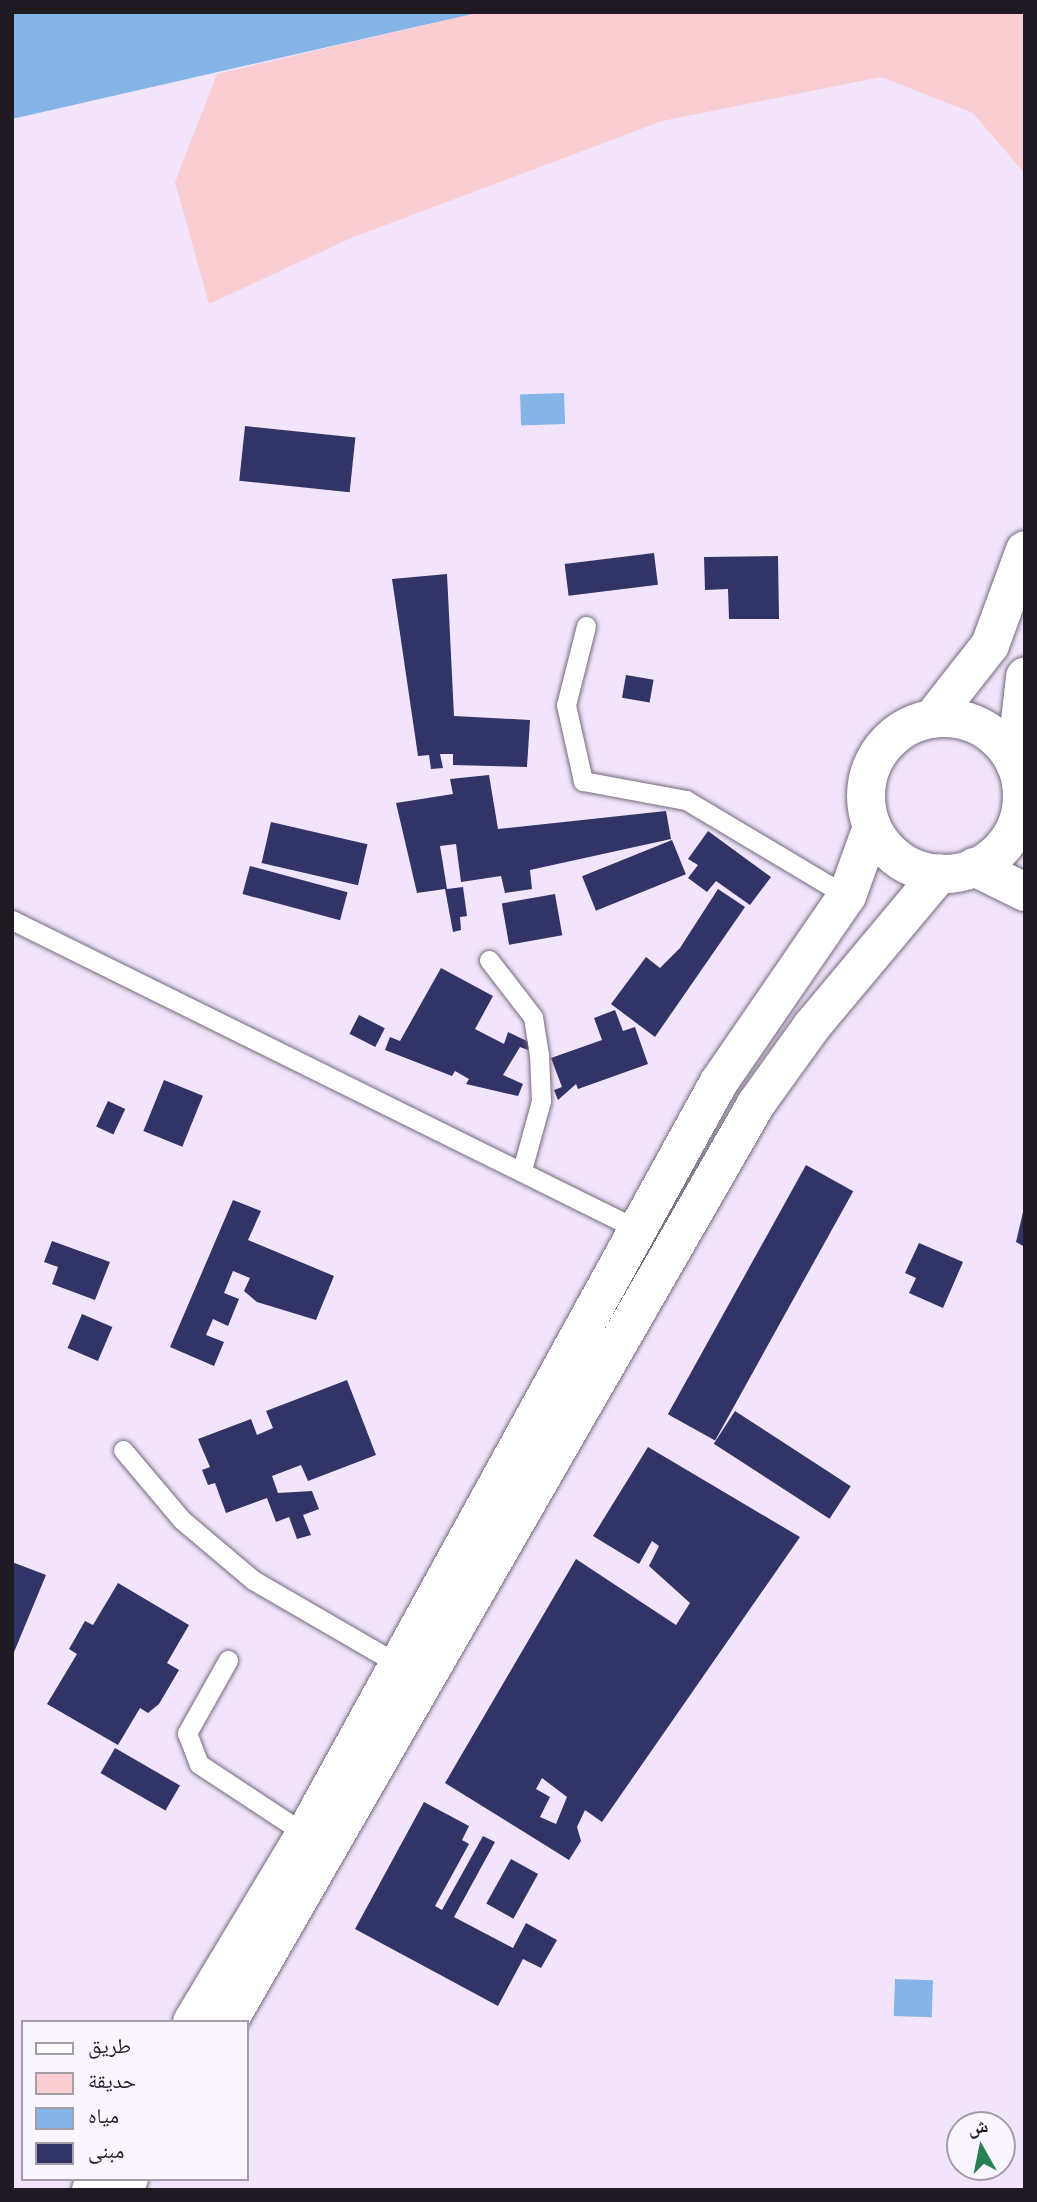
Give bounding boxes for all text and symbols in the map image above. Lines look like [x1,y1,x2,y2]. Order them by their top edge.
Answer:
legend [21,2020,248,2181]
text: طريق [88,2033,131,2059]
text: حديقة [88,2068,136,2094]
text: مياه [88,2103,119,2129]
north arrow [946,2111,1016,2181]
text: ش [966,2114,990,2141]
text: مبنى [88,2138,124,2164]

